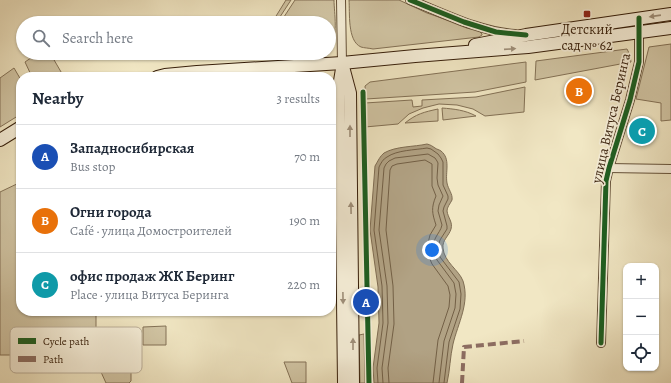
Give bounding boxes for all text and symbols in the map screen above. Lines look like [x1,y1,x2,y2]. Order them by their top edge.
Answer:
marker: Детский сад № 62 [582,9,592,19]
one-way arrow [649,13,661,19]
search box [16,16,336,60]
place label: Детский сад № 62 [561,20,613,55]
icon: search [30,27,52,49]
text: Search here [62,28,133,48]
one-way arrow [504,45,516,52]
street label: улица Витуса Беринга [587,50,635,186]
pin: B [566,76,592,106]
text: Nearby [32,87,83,110]
text: 3 results [276,90,320,107]
pin: C [629,116,655,146]
one-way arrow [347,124,353,137]
text: Западносибирская [70,138,194,158]
text: A [41,148,49,165]
text: 70 m [294,148,320,165]
text: Bus stop [70,158,115,175]
one-way arrow [348,201,354,214]
text: Огни города [70,202,152,222]
text: B [41,212,49,229]
text: 190 m [289,212,320,229]
text: Café · улица Домостроителей [70,222,232,239]
your location [422,240,442,260]
map controls [623,263,659,371]
button: + [623,263,659,299]
text: офис продаж ЖК Беринг [70,266,234,286]
text: C [41,276,49,293]
text: 220 m [287,276,320,293]
text: Place · улица Витуса Беринга [70,286,229,303]
pin: A [353,287,379,317]
one-way arrow [340,292,346,305]
button: − [623,299,659,335]
legend [10,327,142,373]
text: Cycle path [43,334,90,349]
button: locate [623,335,659,371]
one-way arrow [350,337,356,350]
text: Path [43,352,64,367]

